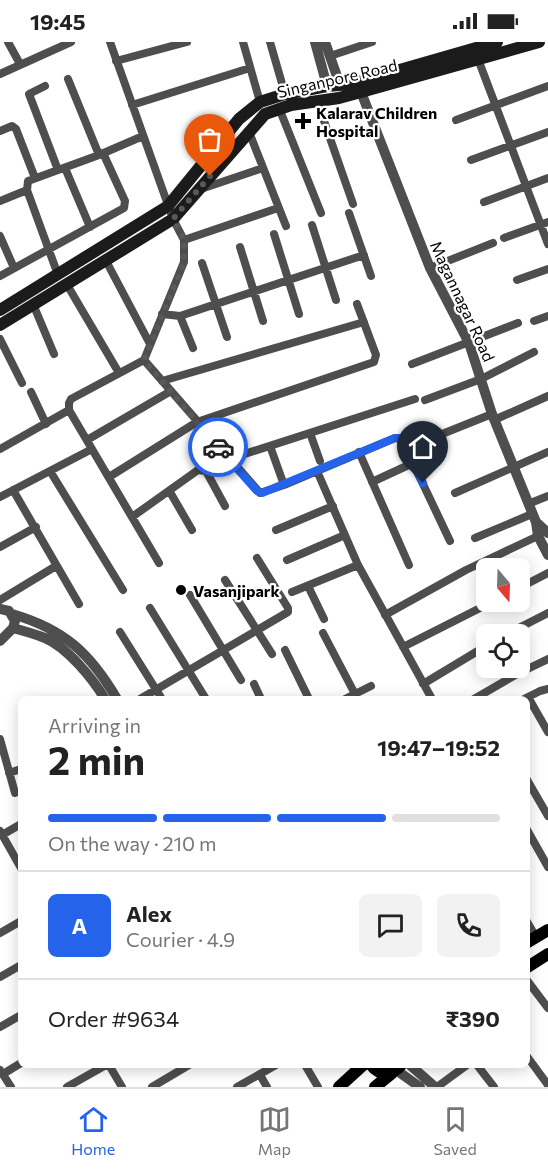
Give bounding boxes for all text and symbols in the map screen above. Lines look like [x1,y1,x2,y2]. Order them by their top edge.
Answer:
text: 19:45 [30,8,86,35]
street label: Singanpore Road [275,55,399,101]
place label: Kalarav Children Hospital [316,103,437,140]
marker: Kalarav Children Hospital [294,112,312,130]
pin [184,114,235,176]
icon: bag [193,123,226,156]
street label: Magannagar Road [427,238,499,364]
courier [188,417,248,477]
pin [397,421,448,483]
icon: home [406,430,439,463]
icon: car [202,431,235,464]
north arrow [476,558,530,612]
map controls [476,558,530,678]
place label: Vasanjipark [193,581,280,600]
marker: Vasanjipark [174,583,188,597]
button: locate [476,624,530,678]
text: Arriving in [48,713,141,737]
text: 19:47–19:52 [377,734,500,761]
text: 2 min [48,735,145,783]
text: On the way · 210 m [48,831,216,855]
button: chat [359,894,422,957]
button: phone [437,894,500,957]
text: Alex [126,900,172,927]
text: A [72,912,87,939]
text: Courier · 4.9 [126,927,235,951]
text: Order #9634 [48,1005,179,1032]
text: ₹390 [445,1005,500,1032]
tab: Home [71,1103,115,1158]
tab: Map [258,1103,291,1158]
tab: Saved [433,1103,477,1158]

